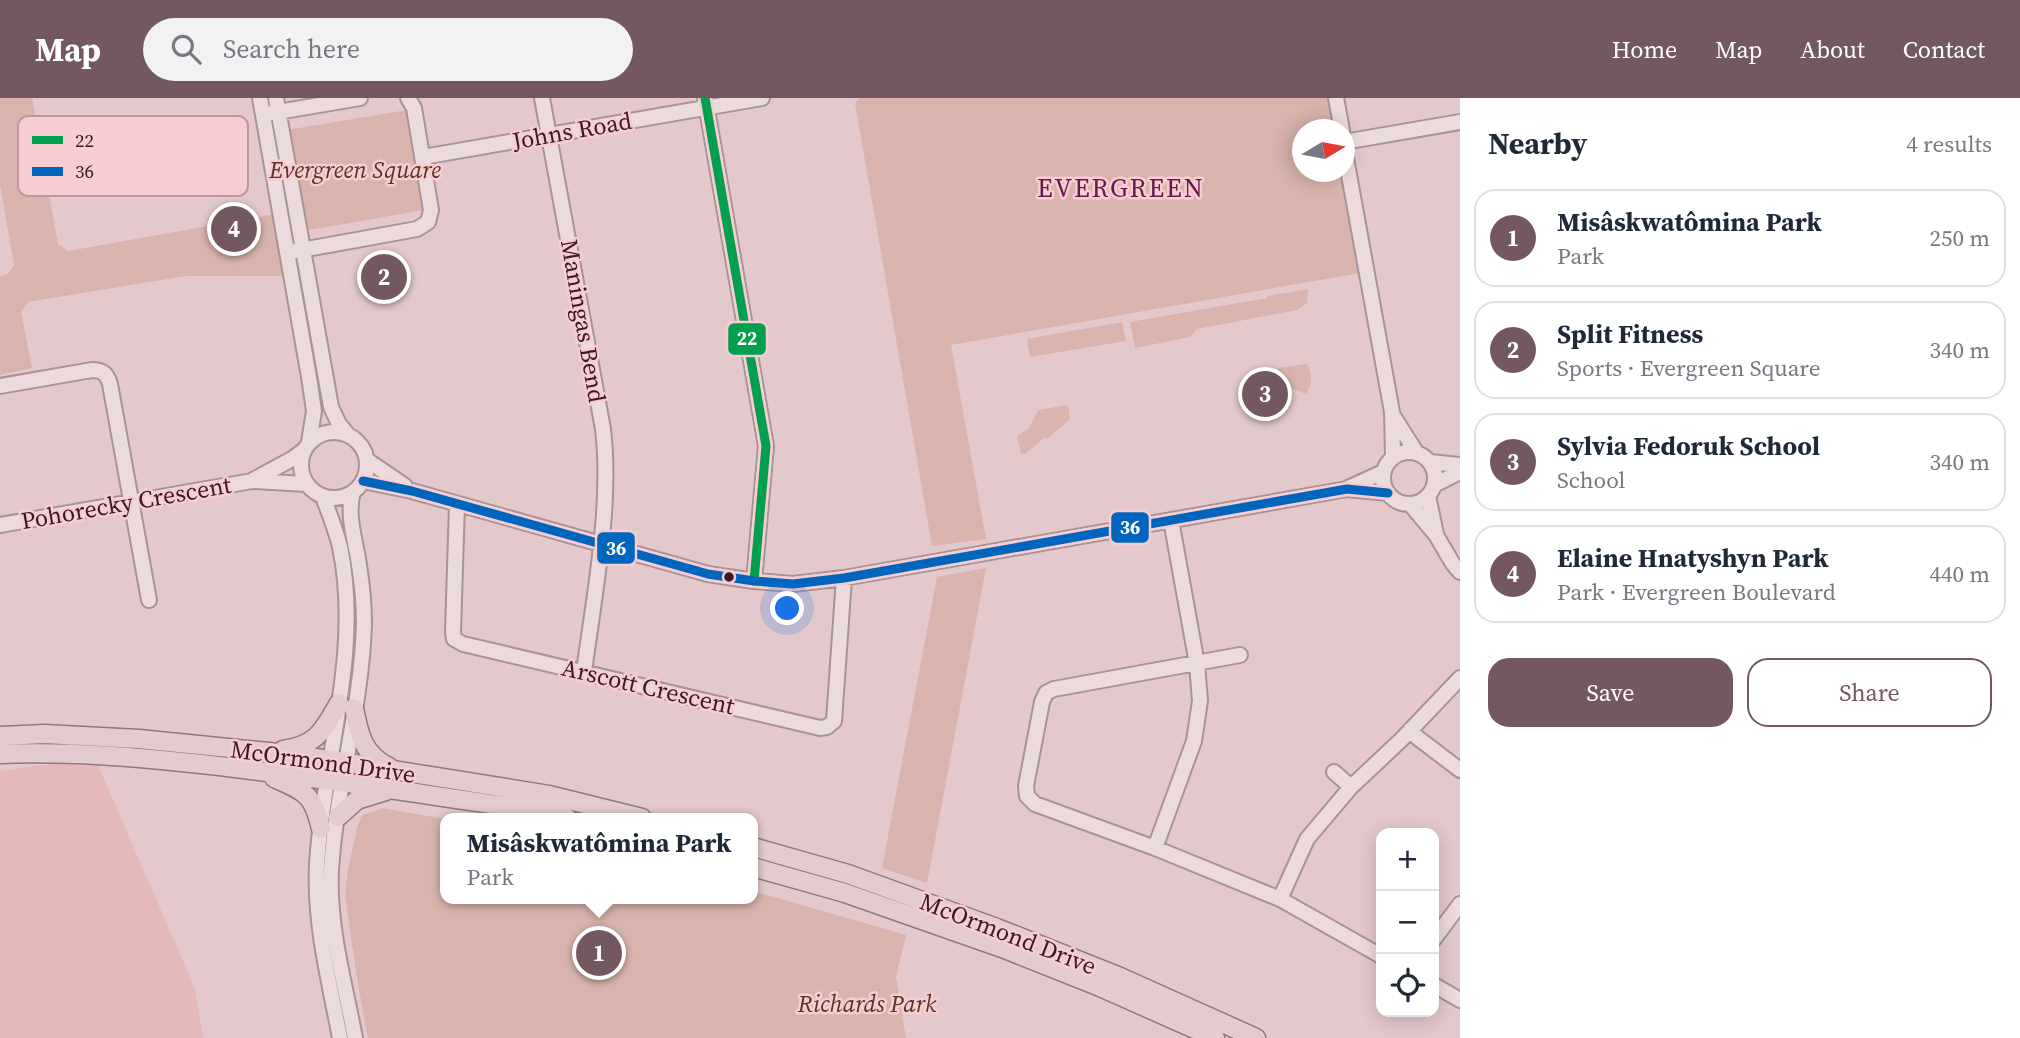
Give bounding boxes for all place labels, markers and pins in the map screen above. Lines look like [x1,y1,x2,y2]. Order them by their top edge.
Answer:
pin: 4 [211,203,257,255]
pin: 2 [361,251,407,303]
pin: 3 [1242,368,1288,420]
unlabelled marker [722,570,736,584]
pin: 1 [576,927,622,979]

